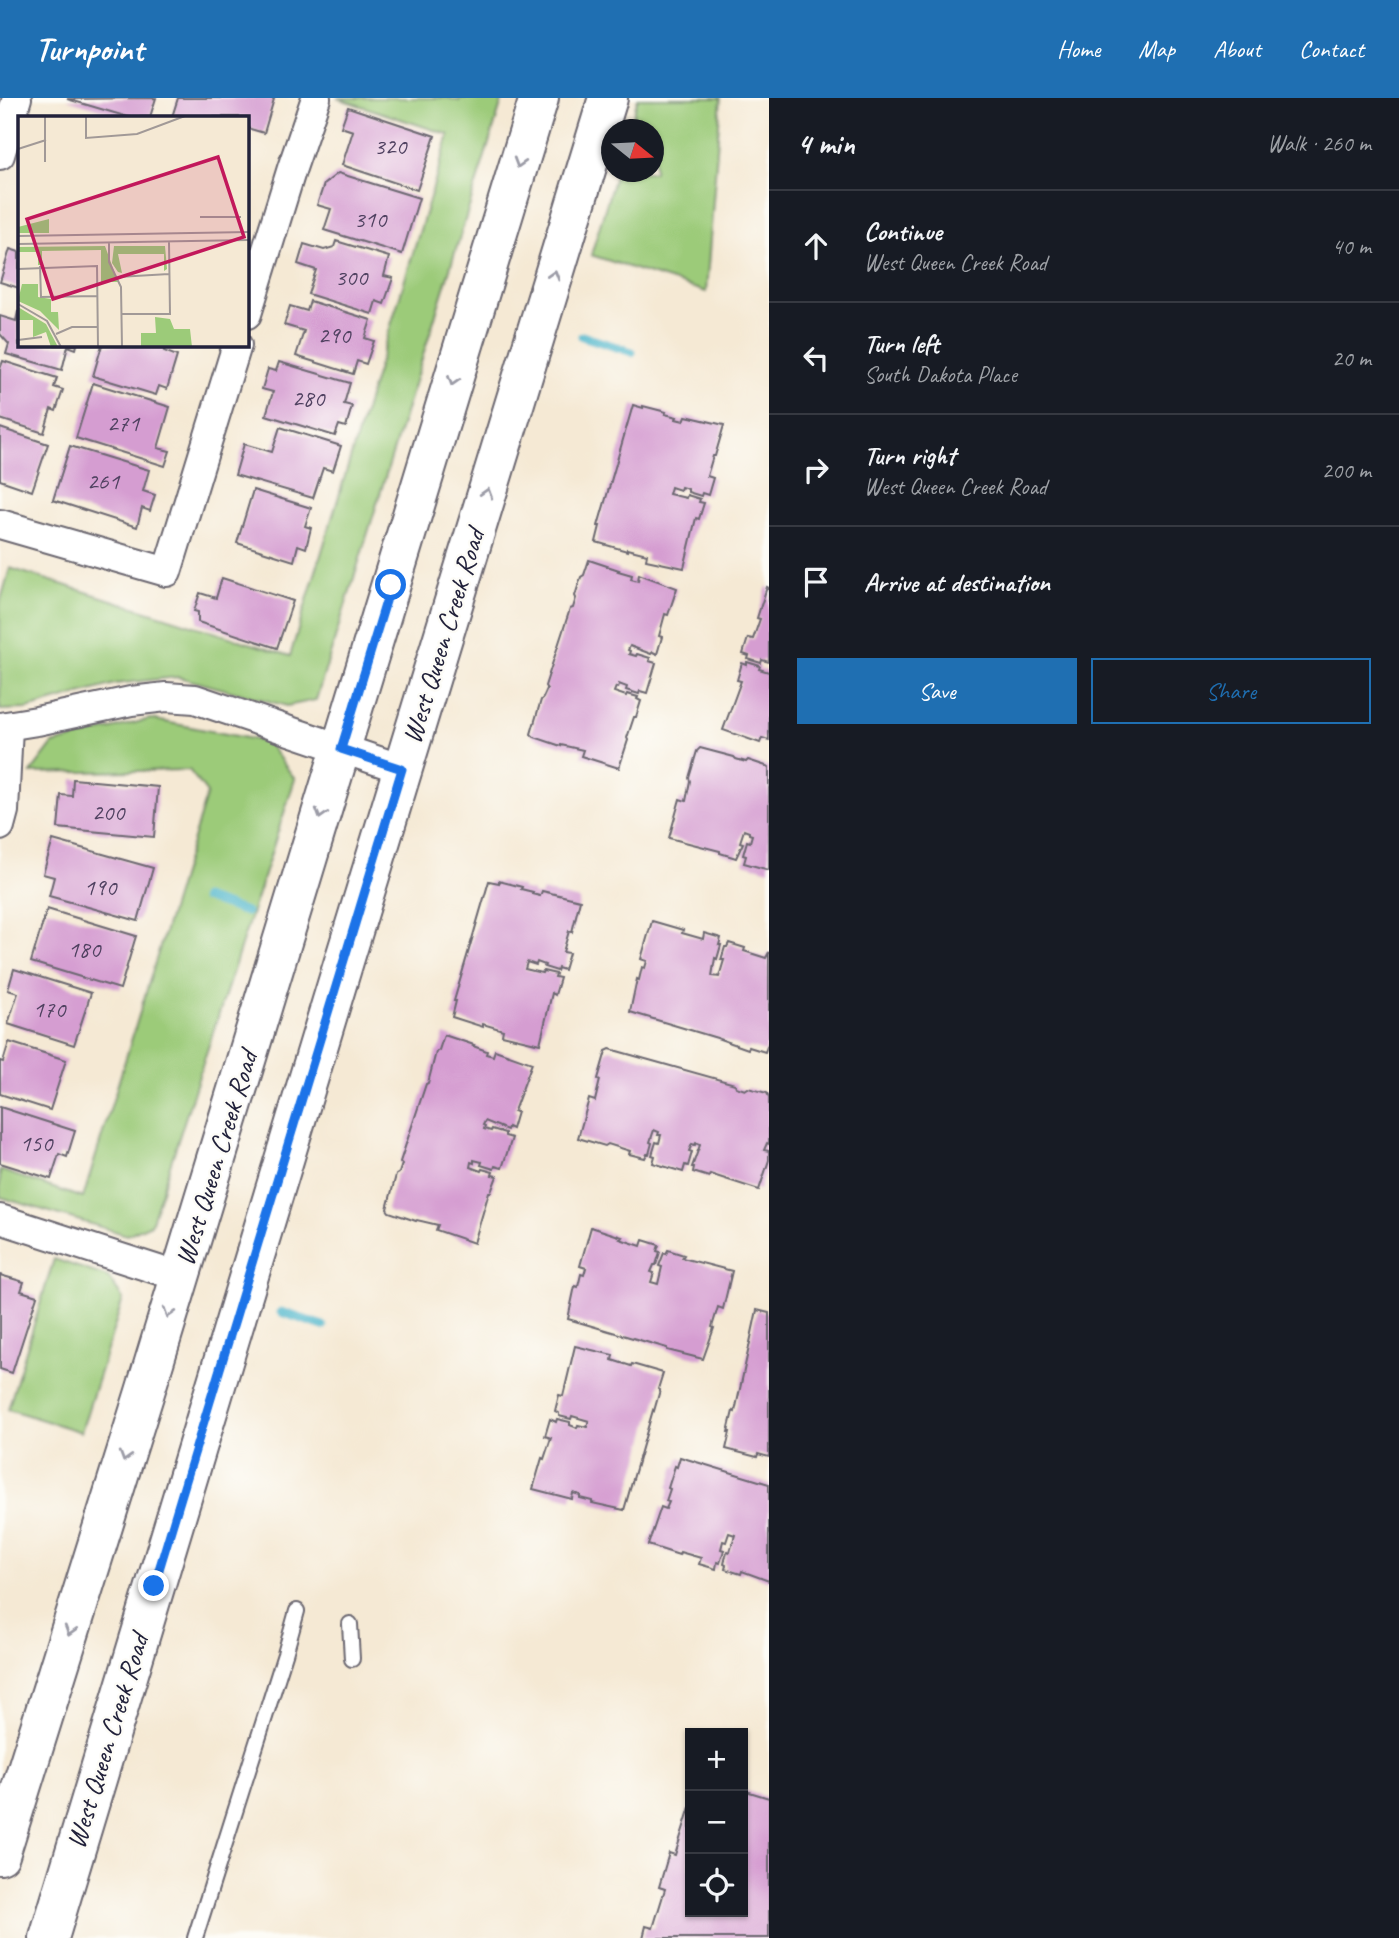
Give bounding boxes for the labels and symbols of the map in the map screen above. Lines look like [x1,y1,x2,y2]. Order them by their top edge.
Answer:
inset map [18,116,248,346]
north arrow [601,119,664,182]
house number: 320 [374,131,408,161]
one-way arrow [512,157,527,169]
house number: 310 [354,204,388,234]
house number: 300 [335,262,369,292]
one-way arrow [545,269,560,281]
house number: 290 [318,320,352,350]
one-way arrow [446,375,461,387]
house number: 280 [292,383,326,413]
house number: 271 [107,408,140,438]
house number: 261 [87,466,120,496]
one-way arrow [478,487,493,499]
street label: West Queen Creek Road [394,521,493,747]
route start [375,569,406,600]
house number: 200 [92,797,126,827]
one-way arrow [314,808,329,820]
house number: 190 [84,872,118,902]
house number: 180 [68,934,102,964]
house number: 170 [33,994,67,1024]
street label: West Queen Creek Road [167,1043,266,1269]
house number: 150 [20,1128,54,1158]
one-way arrow [163,1307,178,1319]
one-way arrow [119,1450,133,1463]
route end [138,1570,169,1601]
one-way arrow [64,1625,79,1637]
street label: West Queen Creek Road [58,1626,157,1852]

